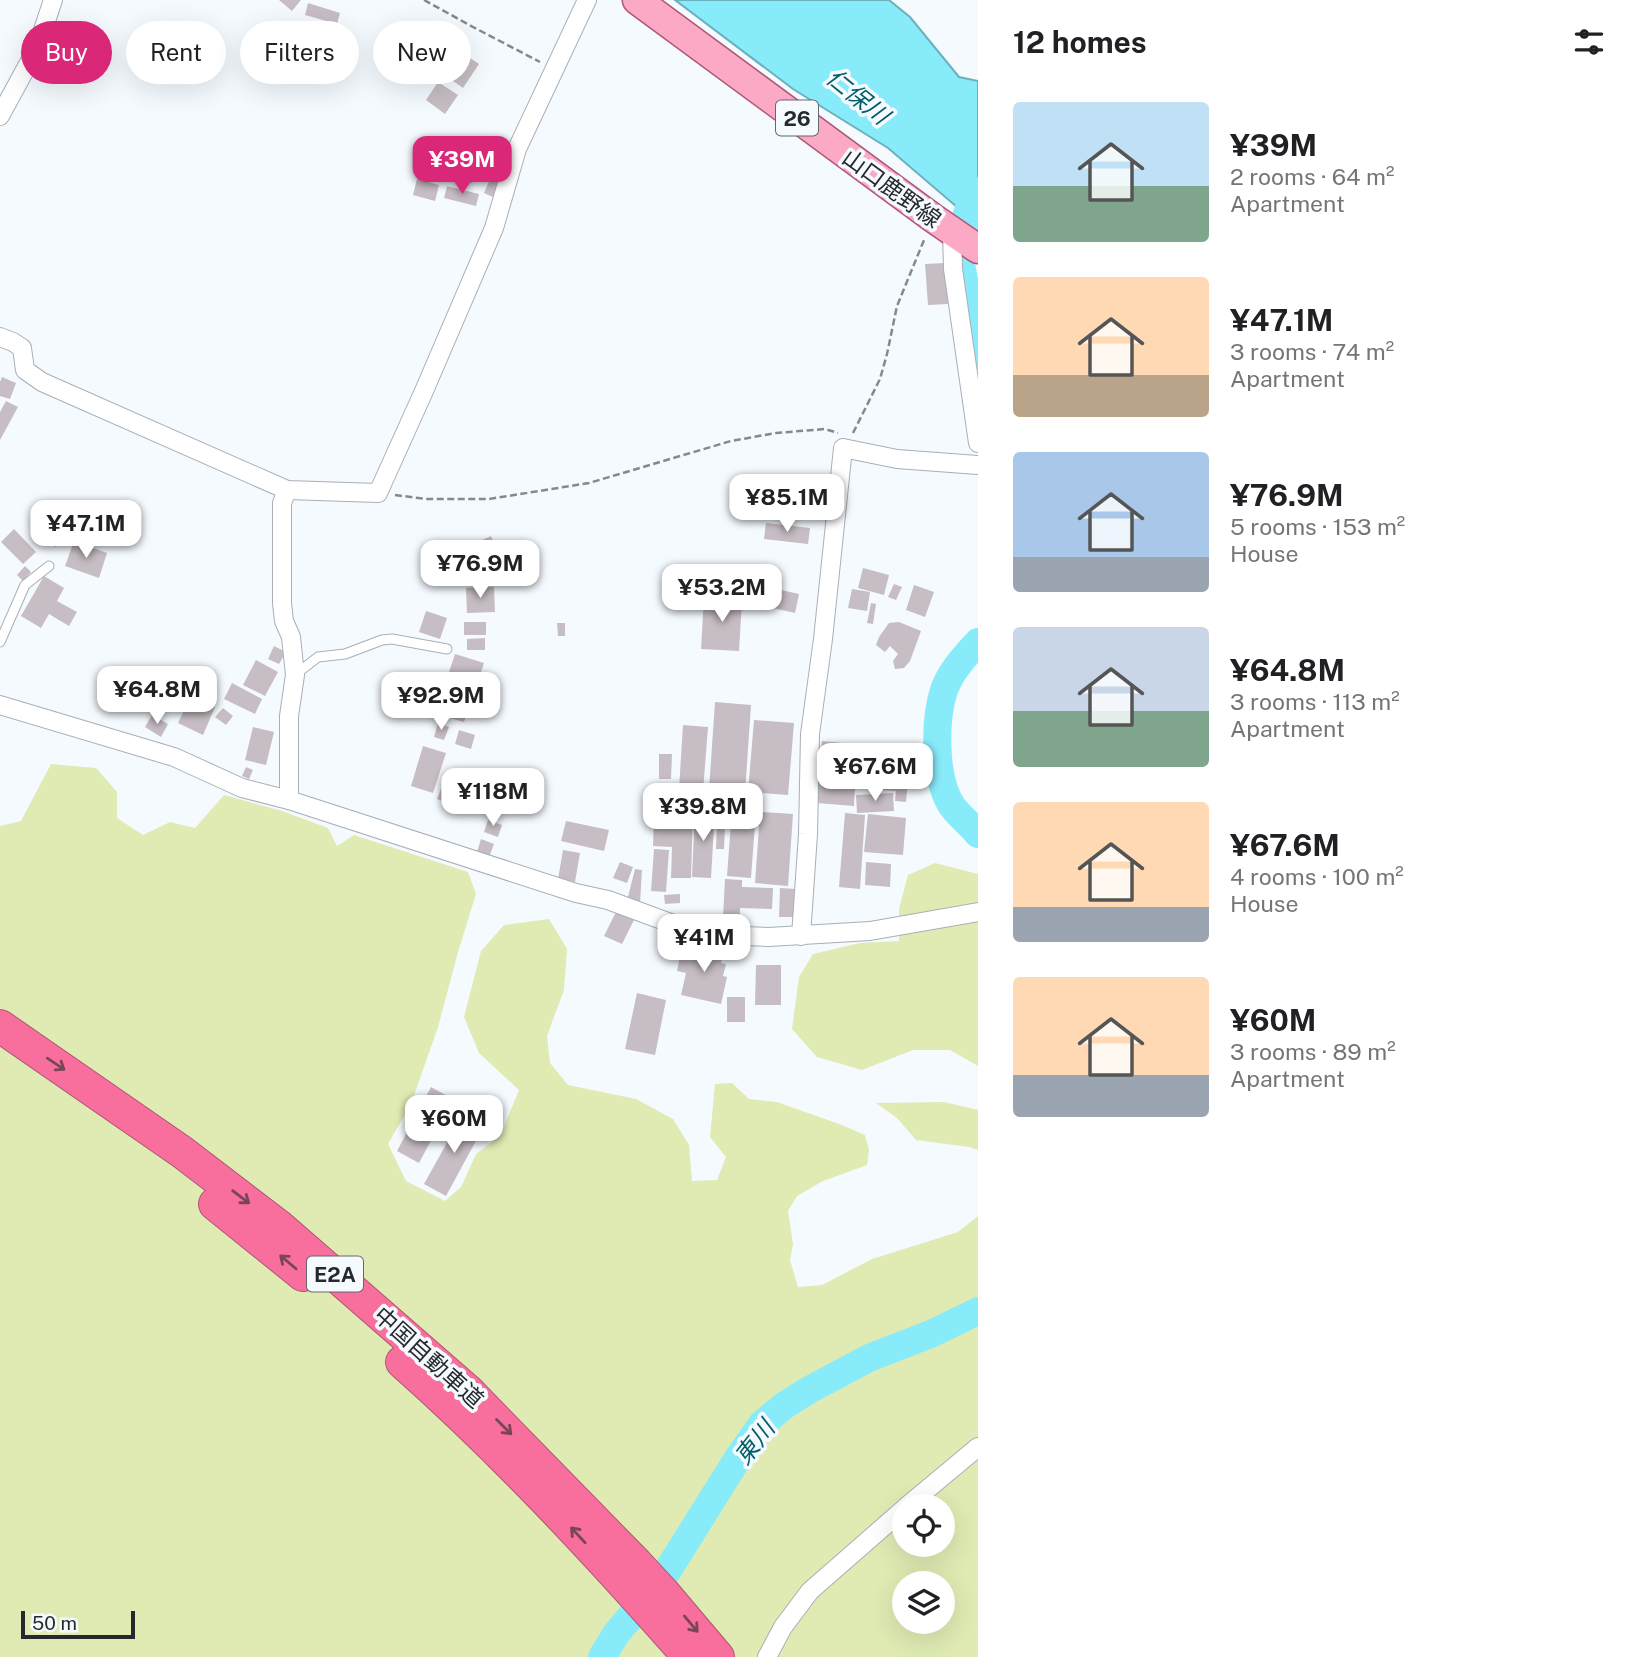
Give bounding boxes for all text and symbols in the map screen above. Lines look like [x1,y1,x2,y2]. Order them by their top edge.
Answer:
chip: Buy [21,21,112,84]
chip: Rent [126,21,226,84]
chip: Filters [240,21,359,84]
chip: New [373,21,471,84]
icon: filters [1570,23,1608,61]
text: 12 homes [1013,24,1147,60]
water label: 仁保川 [821,62,897,131]
road number: 26 [776,100,818,136]
text: ¥39M [1230,127,1317,163]
icon: home [1069,130,1153,214]
pin: ¥39M [421,136,503,196]
street label: 山口鹿野線 [838,143,946,233]
text: ¥39M [429,145,495,172]
text: 2 rooms · 64 m² [1230,163,1394,190]
text: Apartment [1230,190,1345,217]
text: ¥47.1M [1230,302,1333,338]
icon: home [1069,305,1153,389]
text: 3 rooms · 74 m² [1230,338,1394,365]
text: Apartment [1230,365,1345,392]
pin: ¥85.1M [730,475,844,534]
text: ¥76.9M [1230,477,1343,513]
icon: home [1069,480,1153,564]
text: ¥85.1M [745,483,829,510]
pin: ¥47.1M [29,500,143,560]
text: ¥47.1M [46,509,126,536]
text: 5 rooms · 153 m² [1230,513,1405,540]
pin: ¥76.9M [423,540,537,600]
text: House [1230,540,1298,567]
text: ¥76.9M [437,549,524,576]
pin: ¥53.2M [665,564,779,624]
text: ¥53.2M [678,573,766,600]
text: ¥64.8M [1230,652,1345,688]
icon: home [1069,655,1153,739]
pin: ¥64.8M [100,666,214,726]
pin: ¥92.9M [384,672,498,732]
text: ¥64.8M [113,675,201,702]
text: ¥92.9M [397,681,485,708]
text: 3 rooms · 113 m² [1230,688,1400,715]
text: Apartment [1230,715,1345,742]
pin: ¥67.6M [818,744,932,803]
text: ¥67.6M [833,752,917,779]
pin: ¥118M [444,768,542,828]
text: ¥118M [457,777,529,804]
pin: ¥39.8M [646,784,760,843]
text: ¥39.8M [659,792,747,819]
text: ¥67.6M [1230,827,1340,863]
icon: home [1069,830,1153,914]
text: 4 rooms · 100 m² [1230,863,1404,890]
text: House [1230,890,1298,917]
pin: ¥41M [663,914,745,974]
text: ¥41M [673,923,735,950]
text: ¥60M [1230,1002,1316,1038]
icon: home [1069,1005,1153,1089]
text: 3 rooms · 89 m² [1230,1038,1396,1065]
one-way arrow [46,1057,65,1071]
text: Apartment [1230,1065,1345,1092]
pin: ¥60M [413,1096,495,1155]
text: ¥60M [421,1104,487,1131]
one-way arrow [231,1189,250,1204]
one-way arrow [279,1254,297,1270]
road number: E2A [307,1256,363,1292]
street label: 中国自動車道 [369,1301,489,1413]
water label: 東川 [728,1412,782,1470]
one-way arrow [496,1418,513,1435]
map controls [892,1494,955,1634]
button: locate [892,1494,955,1557]
one-way arrow [570,1527,587,1544]
button: layers [892,1571,955,1634]
scale bar [21,1608,135,1640]
text: 50 m [32,1612,77,1634]
one-way arrow [683,1615,699,1633]

